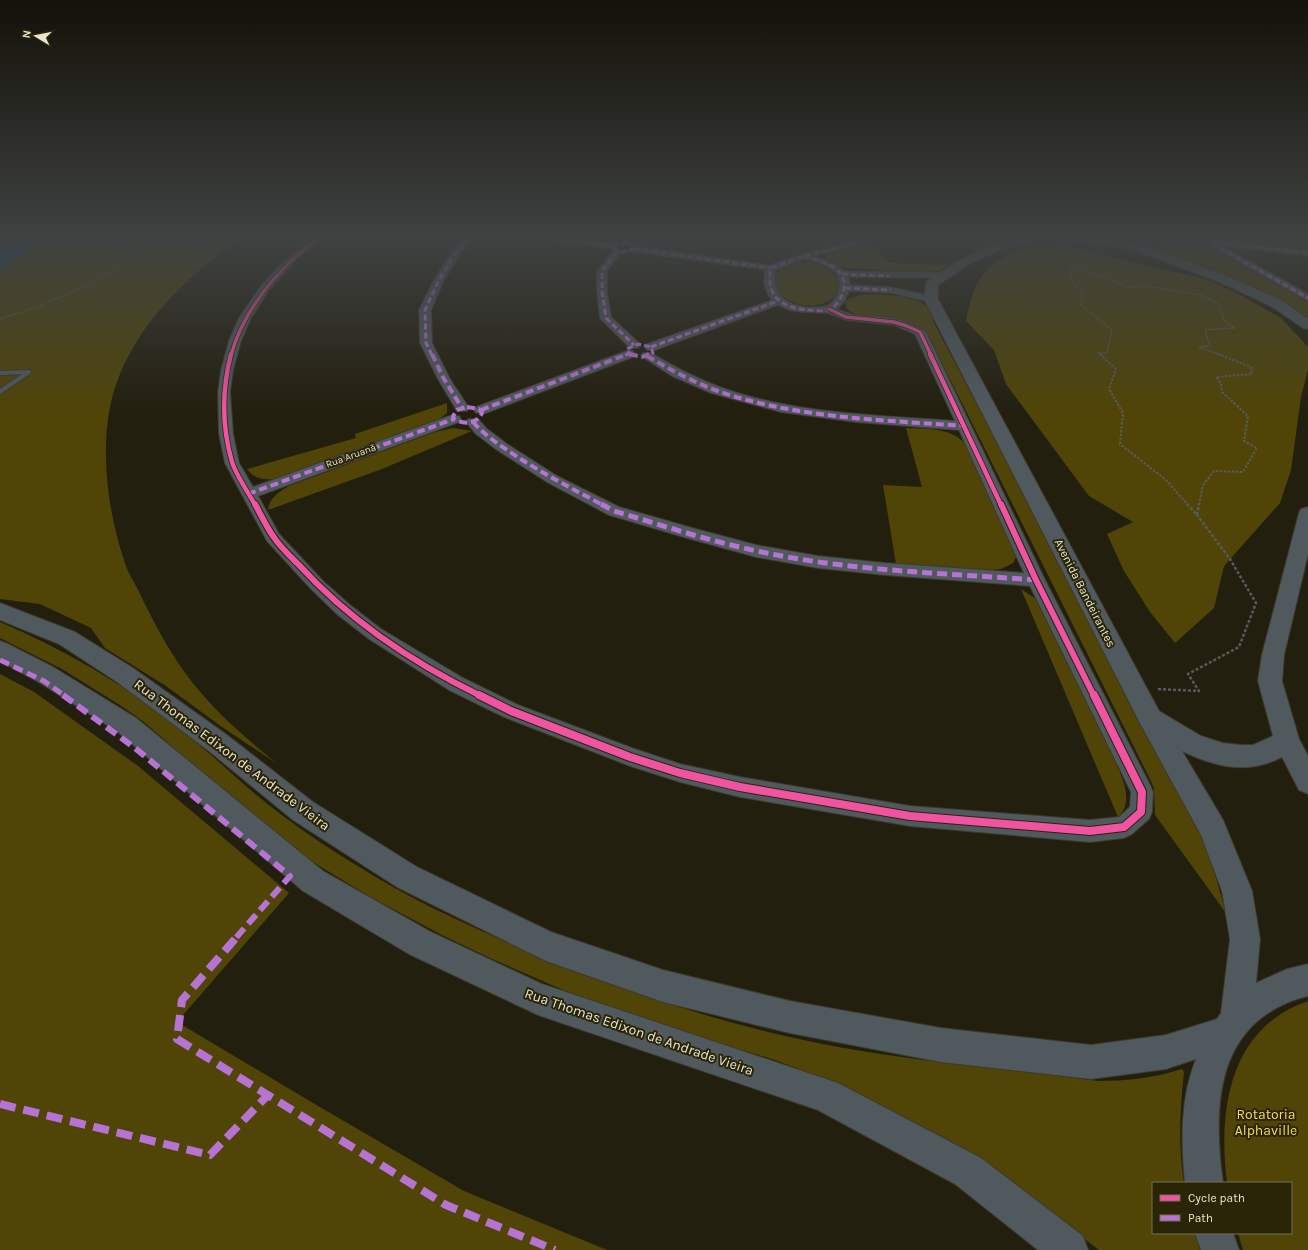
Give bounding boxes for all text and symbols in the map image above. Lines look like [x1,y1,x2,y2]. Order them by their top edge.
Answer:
north arrow [16,16,56,56]
text: N [20,29,34,39]
street label: Rua Aruanã [324,441,378,471]
street label: Avenida Bandeirantes [1052,537,1118,649]
street label: Rua Thomas Edixon de Andrade Vieira [131,676,333,834]
street label: Rua Thomas Edixon de Andrade Vieira [522,985,756,1079]
park label: Rotatoria Alphaville [1235,1106,1297,1139]
legend [1152,1182,1292,1234]
text: Cycle path [1188,1191,1245,1205]
text: Path [1188,1211,1213,1225]

